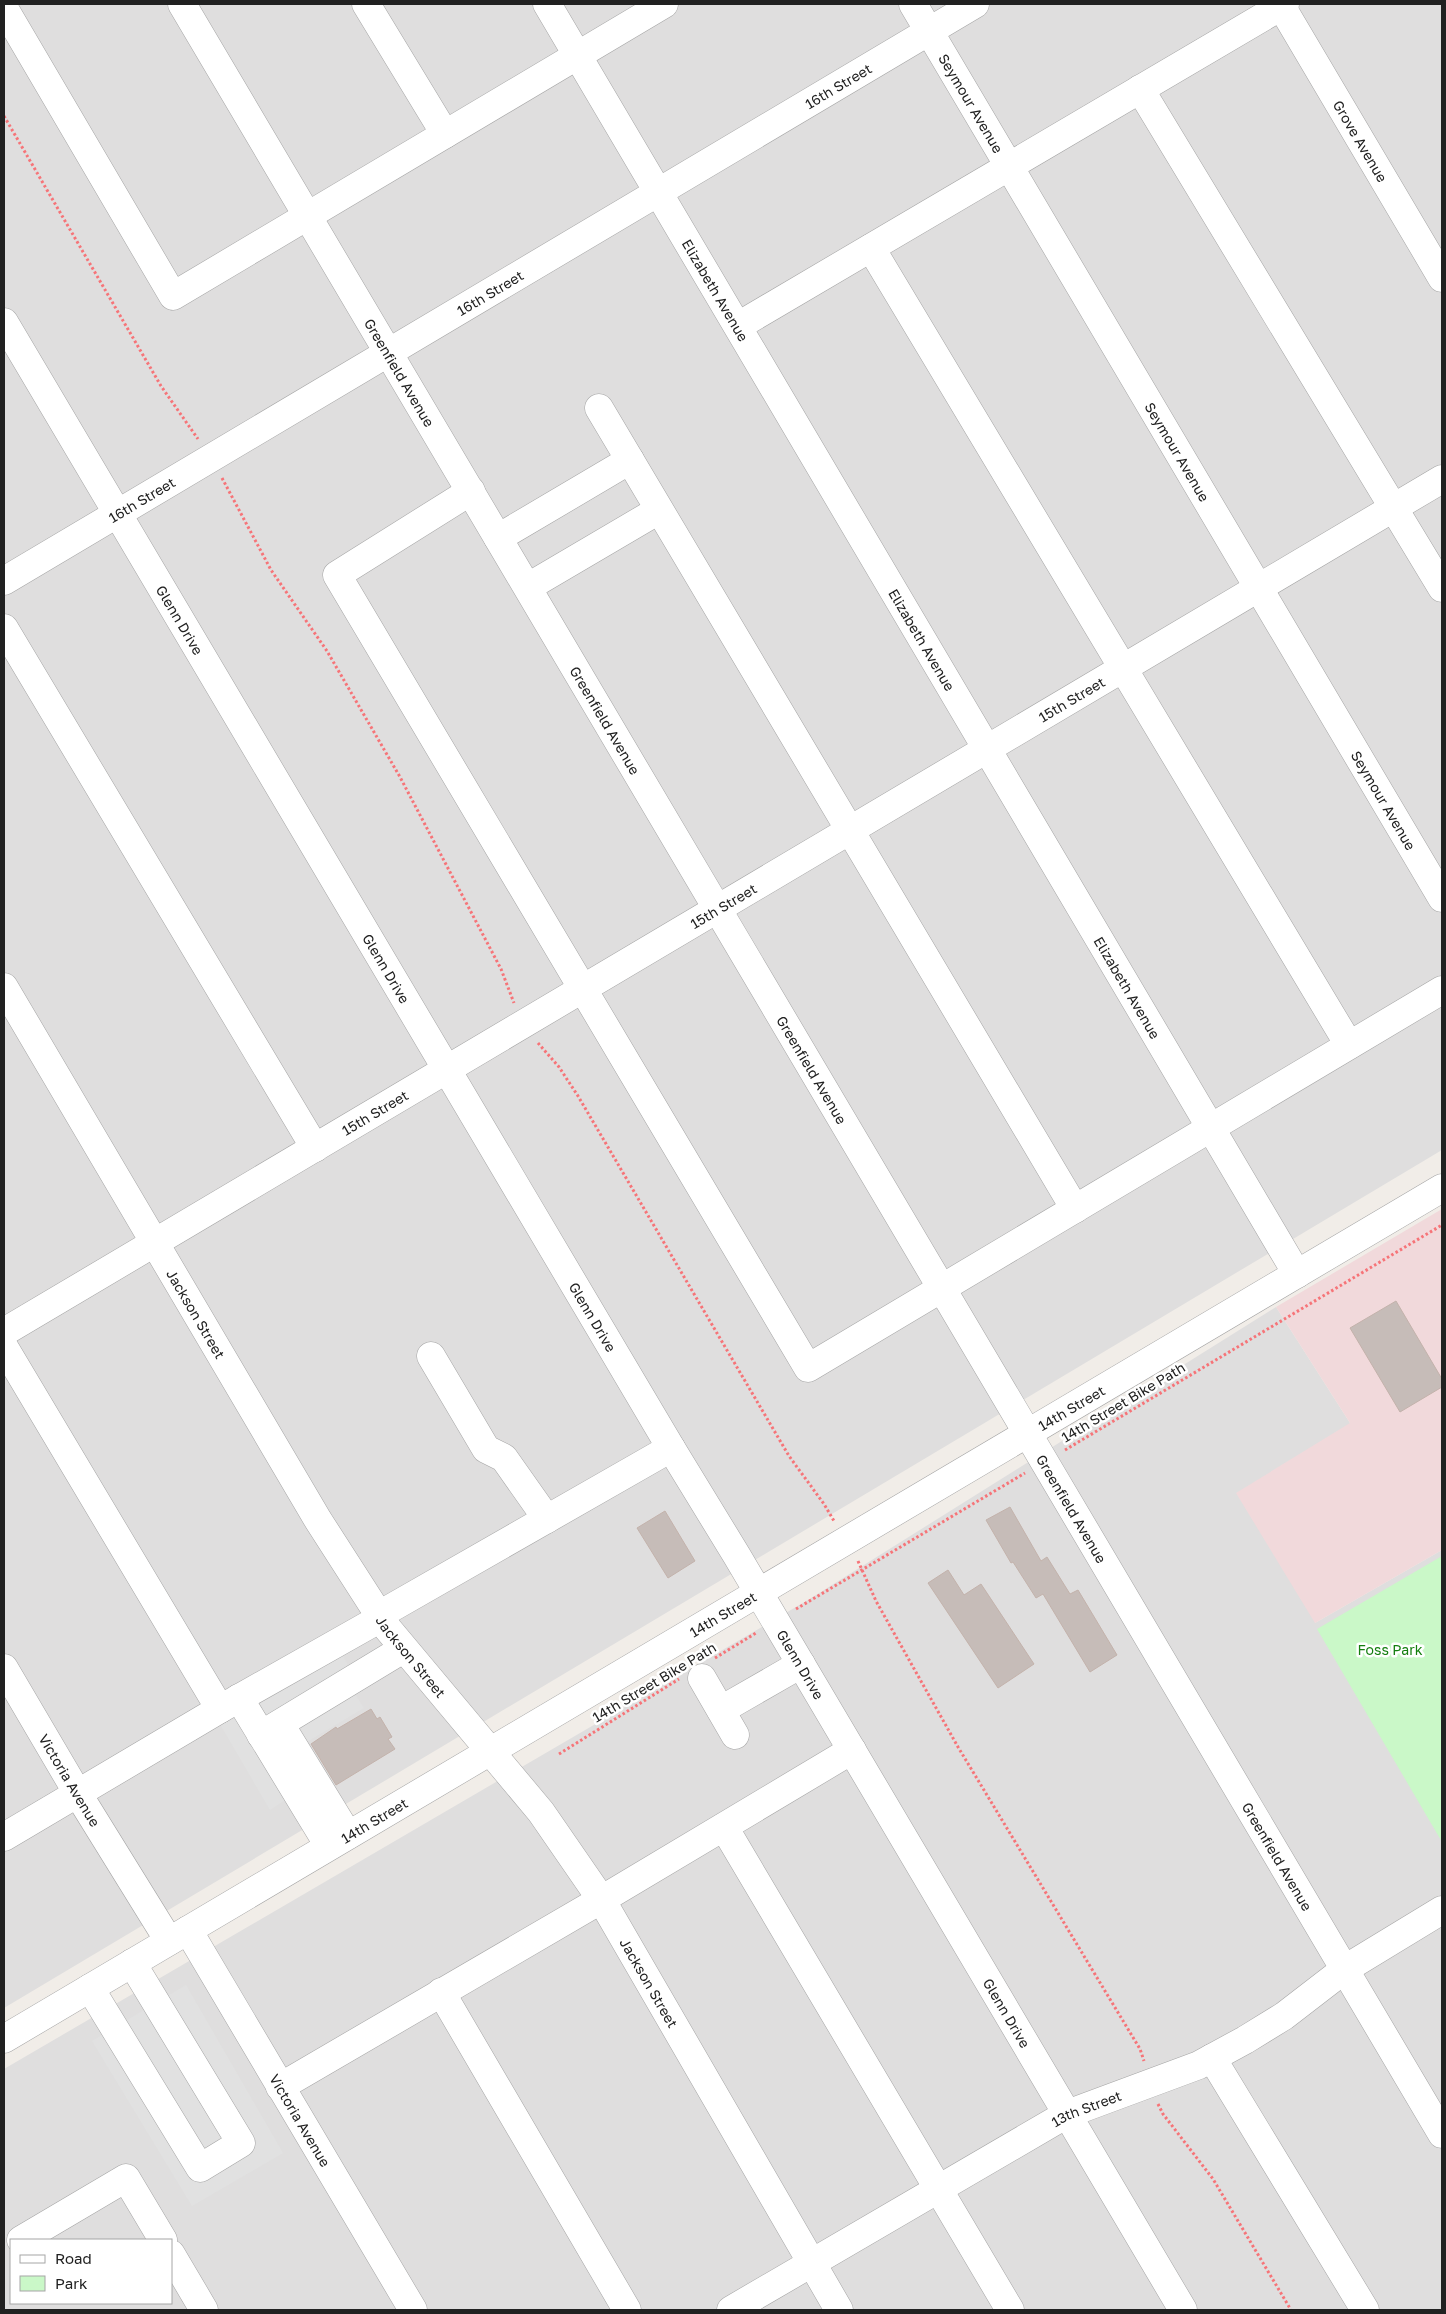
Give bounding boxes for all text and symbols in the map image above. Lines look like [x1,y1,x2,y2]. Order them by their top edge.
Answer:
street label: Seymour Avenue [936,50,1007,156]
street label: 16th Street [802,59,874,112]
street label: Grove Avenue [1330,97,1392,185]
street label: Elizabeth Avenue [679,236,753,344]
street label: 16th Street [453,266,526,319]
street label: Greenfield Avenue [361,315,439,430]
street label: Seymour Avenue [1142,399,1214,504]
street label: 16th Street [105,473,178,526]
street label: Glenn Drive [153,582,207,658]
street label: Elizabeth Avenue [886,585,959,694]
street label: Greenfield Avenue [567,663,644,777]
street label: 15th Street [1035,673,1108,725]
street label: Seymour Avenue [1348,747,1420,853]
street label: 15th Street [687,879,759,932]
street label: Glenn Drive [360,930,414,1006]
street label: Elizabeth Avenue [1091,933,1164,1042]
street label: Greenfield Avenue [774,1012,851,1127]
street label: 15th Street [338,1086,411,1138]
street label: Jackson Street [163,1266,229,1361]
street label: Glenn Drive [566,1279,620,1354]
street label: 14th Street Bike Path [1058,1358,1188,1446]
street label: 14th Street [1036,1381,1108,1433]
street label: Greenfield Avenue [1033,1451,1111,1566]
street label: 14th Street [686,1587,759,1640]
street label: Jackson Street [373,1612,450,1701]
street label: Glenn Drive [774,1626,828,1702]
street label: 14th Street Bike Path [589,1638,719,1726]
park label: Foss Park [1357,1641,1423,1658]
street label: Victoria Avenue [36,1731,104,1829]
street label: 14th Street [338,1794,410,1846]
street label: Greenfield Avenue [1239,1799,1316,1913]
street label: Jackson Street [617,1935,682,2030]
street label: Glenn Drive [980,1975,1034,2051]
street label: Victoria Avenue [267,2071,335,2170]
street label: 13th Street [1048,2086,1124,2130]
legend [10,2239,172,2304]
text: Road [55,2249,92,2267]
text: Park [55,2274,88,2292]

